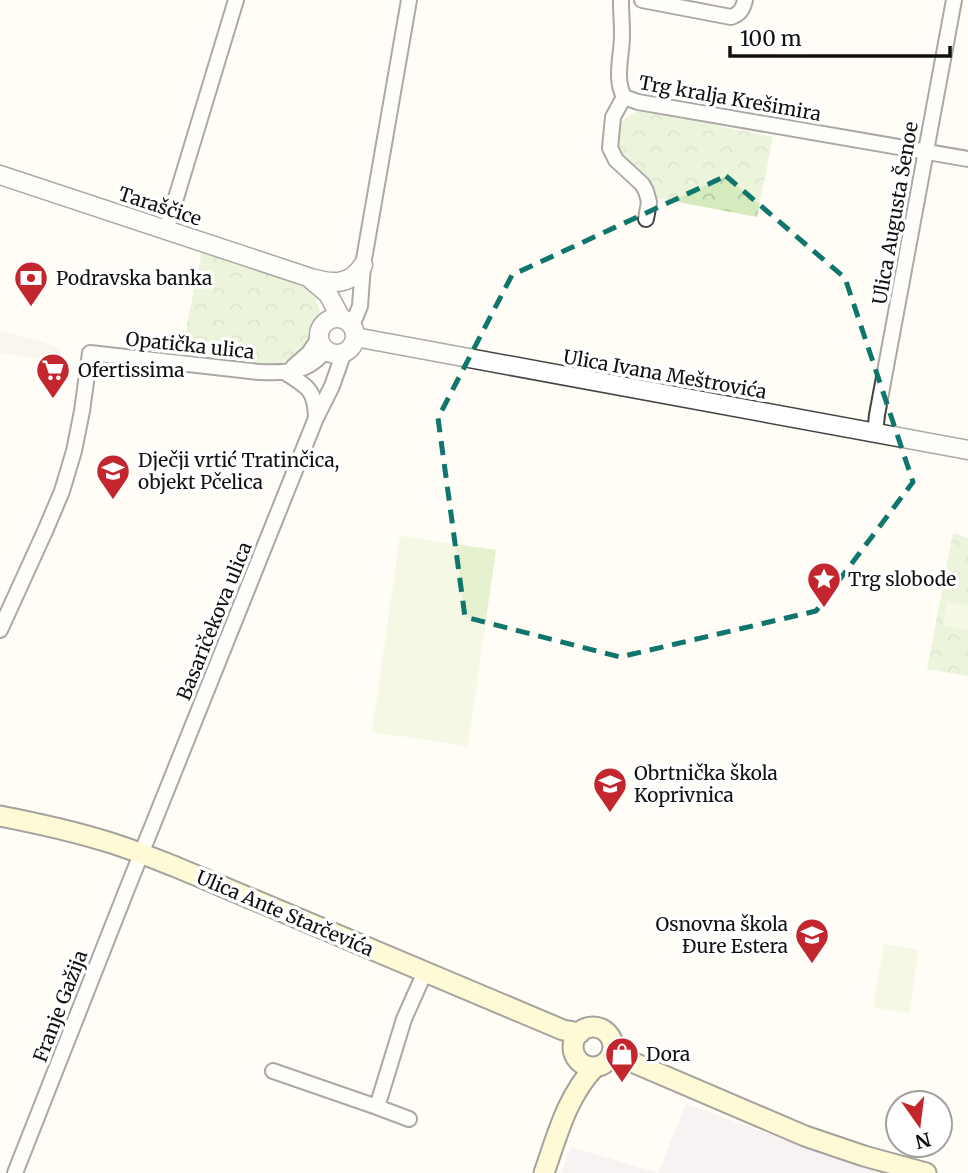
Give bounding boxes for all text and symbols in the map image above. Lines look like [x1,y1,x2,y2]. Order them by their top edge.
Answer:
scale bar [730,14,950,58]
text: 100 m [740,25,802,52]
street label: Trg kralja Krešimira [637,70,823,126]
street label: Ulica Augusta Šenoe [866,119,923,306]
street label: Taraščice [115,181,205,231]
bank icon: Podravska banka [12,259,50,308]
place label: Podravska banka [56,266,212,290]
street label: Opatička ulica [124,326,256,364]
street label: Ulica Ivana Meštrovića [561,344,769,404]
supermarket icon: Ofertissima [34,351,72,400]
place label: Ofertissima [78,358,185,382]
place label: Dječji vrtić Tratinčica, objekt Pčelica [138,448,339,494]
school or university icon: Dječji vrtić Tratinčica, objekt Pčelica [94,452,132,501]
street label: Basaričekova ulica [171,538,257,704]
place icon: Trg slobode [805,560,843,609]
place label: Trg slobode [848,567,956,591]
place label: Obrtnička škola Koprivnica [634,761,778,807]
school or university icon: Obrtnička škola Koprivnica [591,765,629,814]
street label: Ulica Ante Starčevića [193,865,377,961]
place label: Osnovna škola Đure Estera [655,912,788,958]
school or university icon: Osnovna škola Đure Estera [793,916,831,965]
street label: Franje Gažija [28,947,92,1065]
shop icon: Dora [603,1035,641,1084]
place label: Dora [646,1042,690,1066]
north arrow [884,1089,954,1159]
text: N [913,1127,933,1154]

